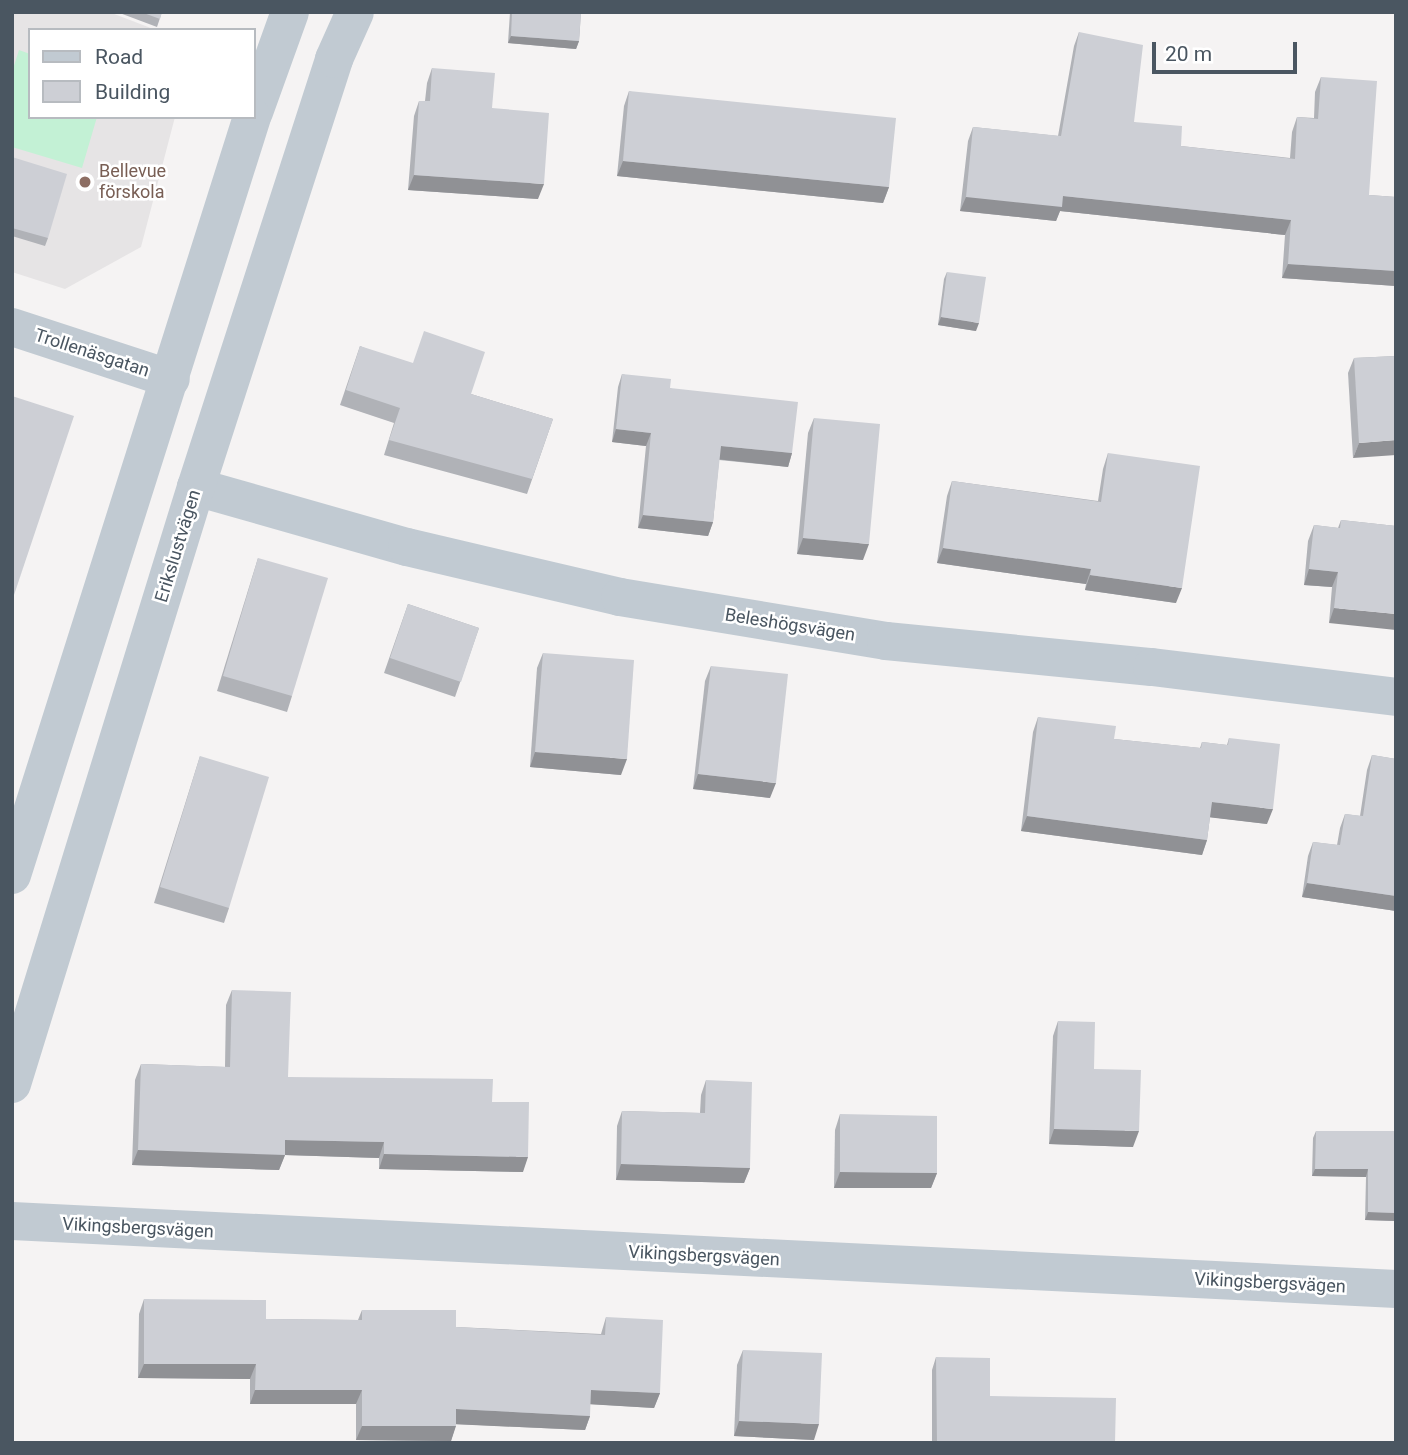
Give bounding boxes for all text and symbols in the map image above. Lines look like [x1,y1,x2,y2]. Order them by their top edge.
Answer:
legend [28,28,256,119]
scale bar [1156,28,1301,72]
text: 20 m [1165,42,1212,66]
text: Road [95,45,143,69]
text: Building [95,80,170,104]
place label: Bellevue förskola [99,161,166,204]
marker: Bellevue förskola [77,174,93,190]
street label: Trollenäsgatan [32,324,152,382]
street label: Erikslustvägen [151,487,205,605]
street label: Beleshögsvägen [723,604,857,646]
street label: Vikingsbergsvägen [62,1213,214,1243]
street label: Vikingsbergsvägen [628,1241,780,1271]
street label: Vikingsbergsvägen [1194,1268,1346,1298]

